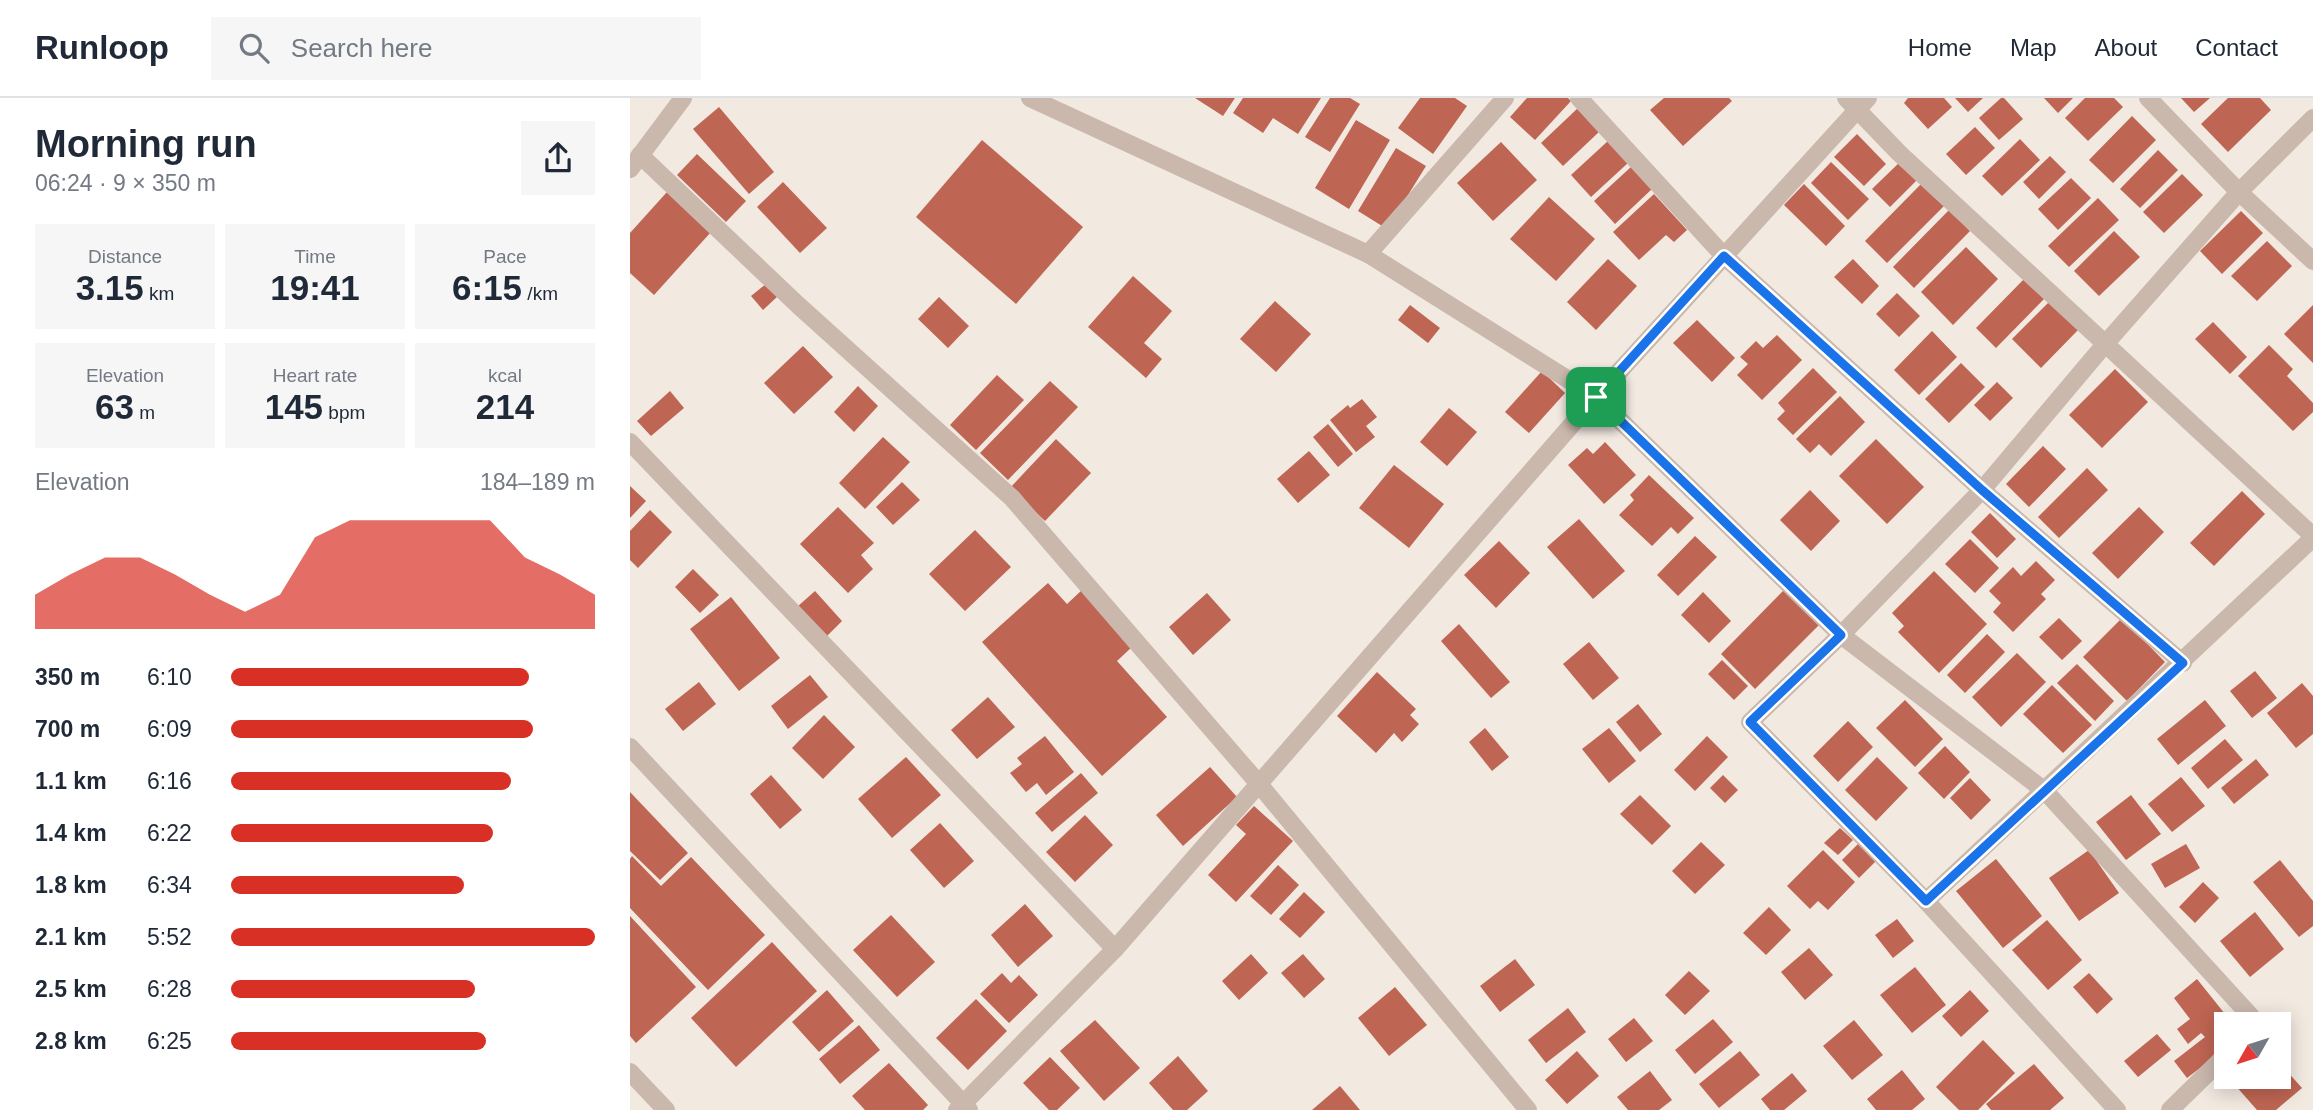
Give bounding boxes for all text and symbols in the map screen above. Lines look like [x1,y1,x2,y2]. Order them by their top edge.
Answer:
search box [211,17,701,80]
text: Runloop [35,29,169,66]
icon: search [235,29,273,67]
text: Search here [291,33,432,63]
text: Home [1908,34,1972,61]
text: Map [2010,34,2057,61]
text: About [2095,34,2157,61]
text: Contact [2195,34,2278,61]
button: share [521,121,595,195]
text: Morning run [35,123,257,165]
text: 06:24 · 9 × 350 m [35,170,216,196]
text: Distance [88,246,162,267]
text: Time [294,246,336,267]
text: Pace [483,246,527,267]
text: 3.15 [76,268,144,307]
text: 19:41 [270,268,360,307]
text: 6:15 [452,268,522,307]
text: km [144,283,174,304]
text: /km [522,283,558,304]
text: Elevation [86,365,164,386]
text: Heart rate [273,365,357,386]
text: kcal [488,365,522,386]
pin [1566,367,1626,427]
icon: arrive [1577,378,1615,416]
text: 63 [95,387,134,426]
text: 145 [265,387,323,426]
text: 214 [476,387,534,426]
text: m [134,402,155,423]
text: bpm [323,402,365,423]
text: Elevation [35,469,130,495]
text: 184–189 m [480,469,595,495]
text: 350 m [35,664,100,690]
text: 6:10 [147,664,192,690]
text: 700 m [35,716,100,742]
text: 6:09 [147,716,192,742]
text: 1.1 km [35,768,107,794]
text: 6:16 [147,768,192,794]
text: 1.4 km [35,820,107,846]
text: 6:22 [147,820,192,846]
text: 1.8 km [35,872,107,898]
text: 6:34 [147,872,192,898]
text: 2.1 km [35,924,107,950]
text: 5:52 [147,924,192,950]
text: 2.5 km [35,976,107,1002]
text: 6:28 [147,976,192,1002]
north arrow [2214,1012,2291,1088]
map controls [2214,1012,2291,1089]
text: 2.8 km [35,1028,107,1054]
text: 6:25 [147,1028,192,1054]

